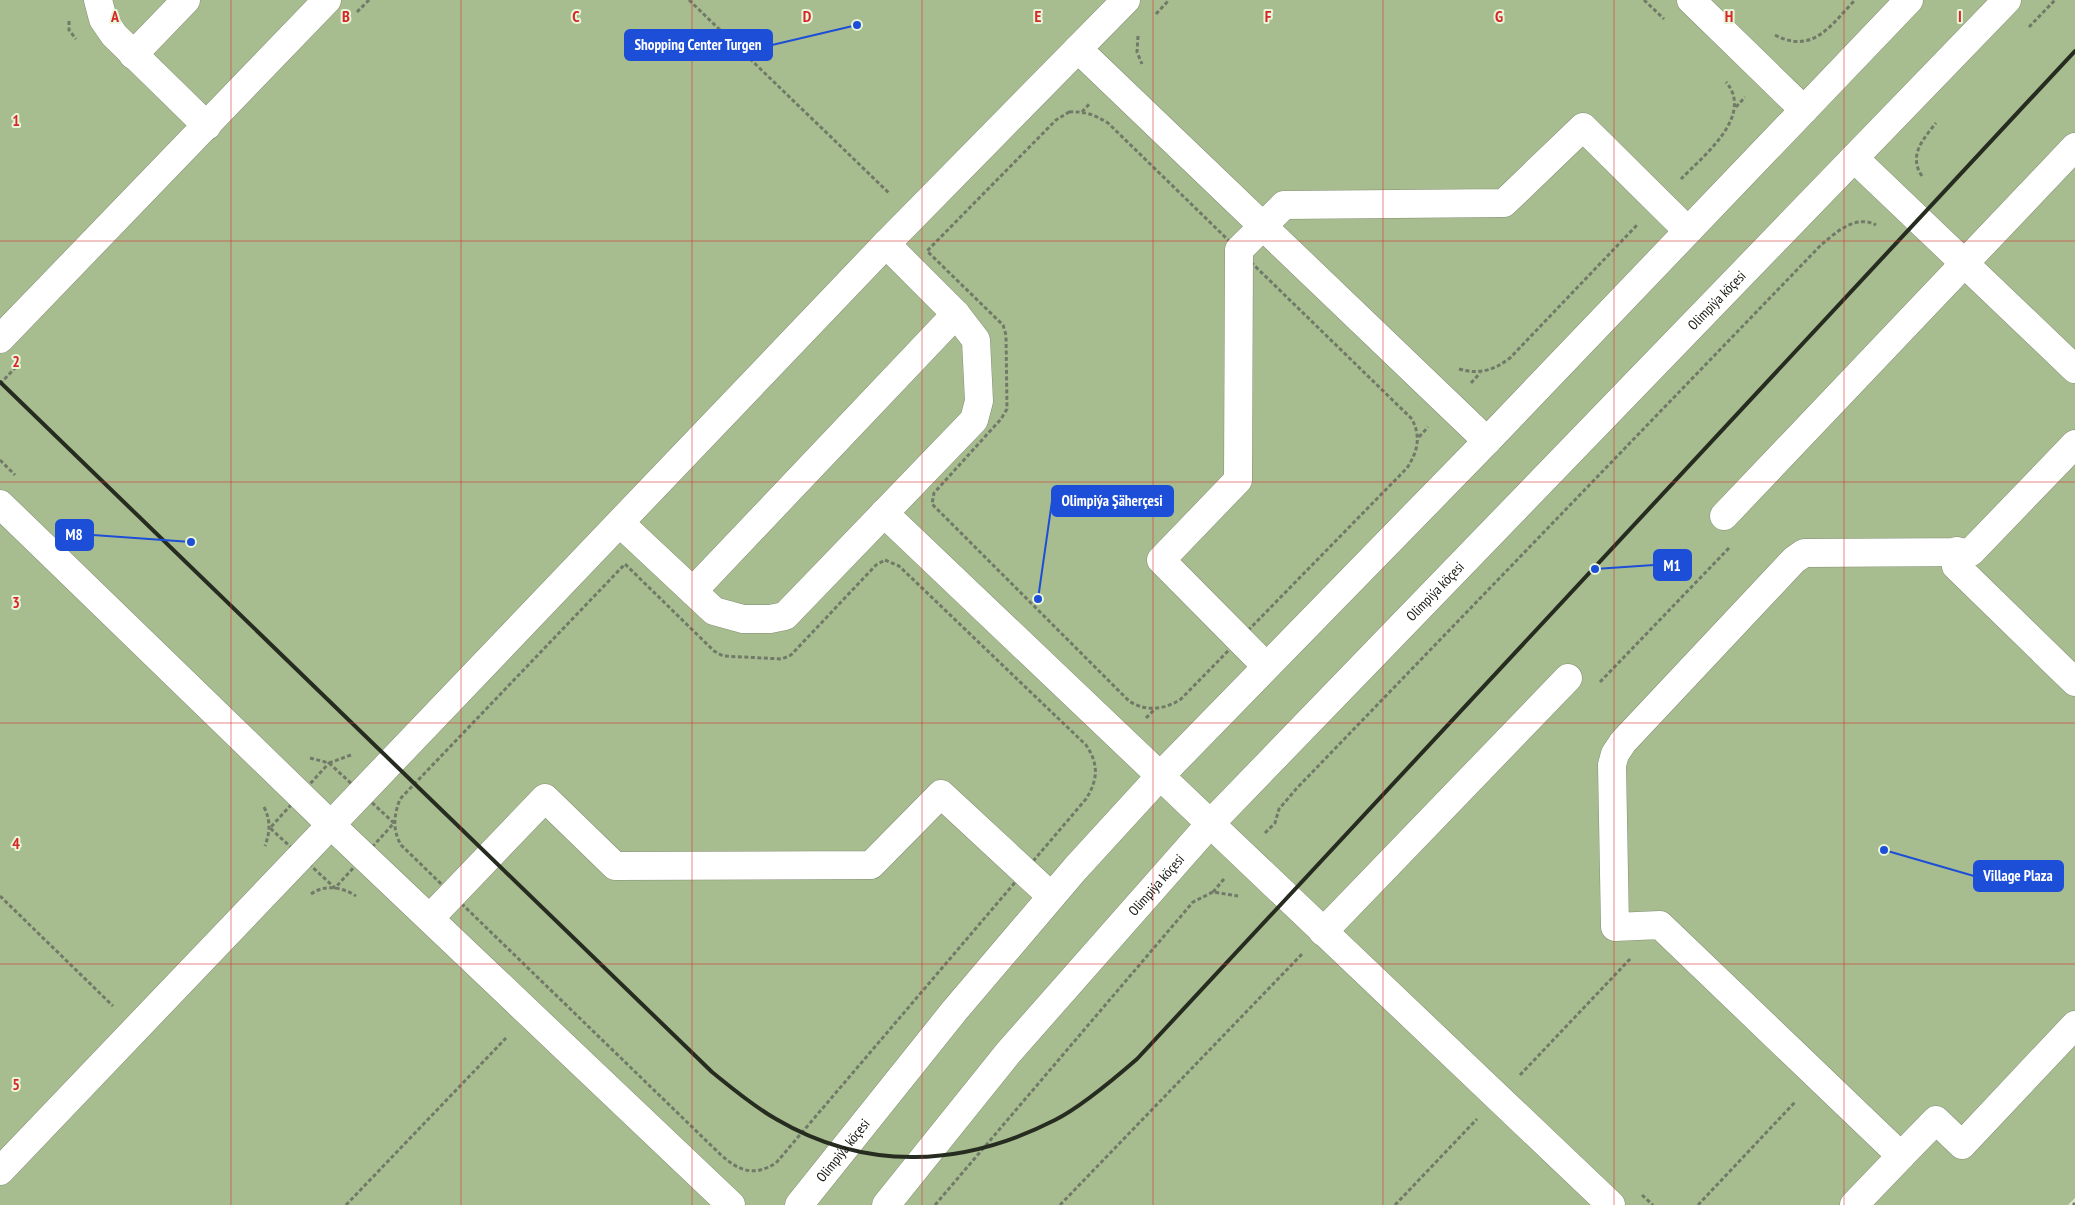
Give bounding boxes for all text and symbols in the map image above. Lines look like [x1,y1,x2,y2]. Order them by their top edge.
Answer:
text: A [110,6,120,26]
text: B [342,6,350,26]
text: C [572,6,580,26]
text: D [803,6,812,26]
text: E [1035,6,1042,26]
text: F [1265,6,1272,26]
text: G [1495,6,1503,26]
text: H [1725,6,1733,26]
text: I [1958,6,1962,26]
callout: Shopping Center Turgen [625,30,772,60]
text: Shopping Center Turgen [634,35,762,54]
text: 1 [12,110,20,130]
street label: Olimpiýa köçesi [1684,267,1749,334]
text: 2 [12,351,20,371]
callout: Olimpiýa Şäherçesi [1052,486,1173,516]
text: Olimpiýa Şäherçesi [1061,491,1163,510]
callout: M8 [56,520,93,550]
text: M8 [65,525,83,544]
callout: M1 [1654,550,1691,580]
text: M1 [1663,556,1681,575]
street label: Olimpiýa köçesi [1402,558,1468,625]
text: 3 [12,592,20,612]
text: 4 [12,833,20,853]
street label: Olimpiýa köçesi [1124,851,1188,919]
callout: Village Plaza [1974,861,2063,891]
text: Village Plaza [1982,866,2053,885]
text: 5 [12,1074,20,1094]
street label: Olimpiýa köçesi [812,1115,873,1186]

